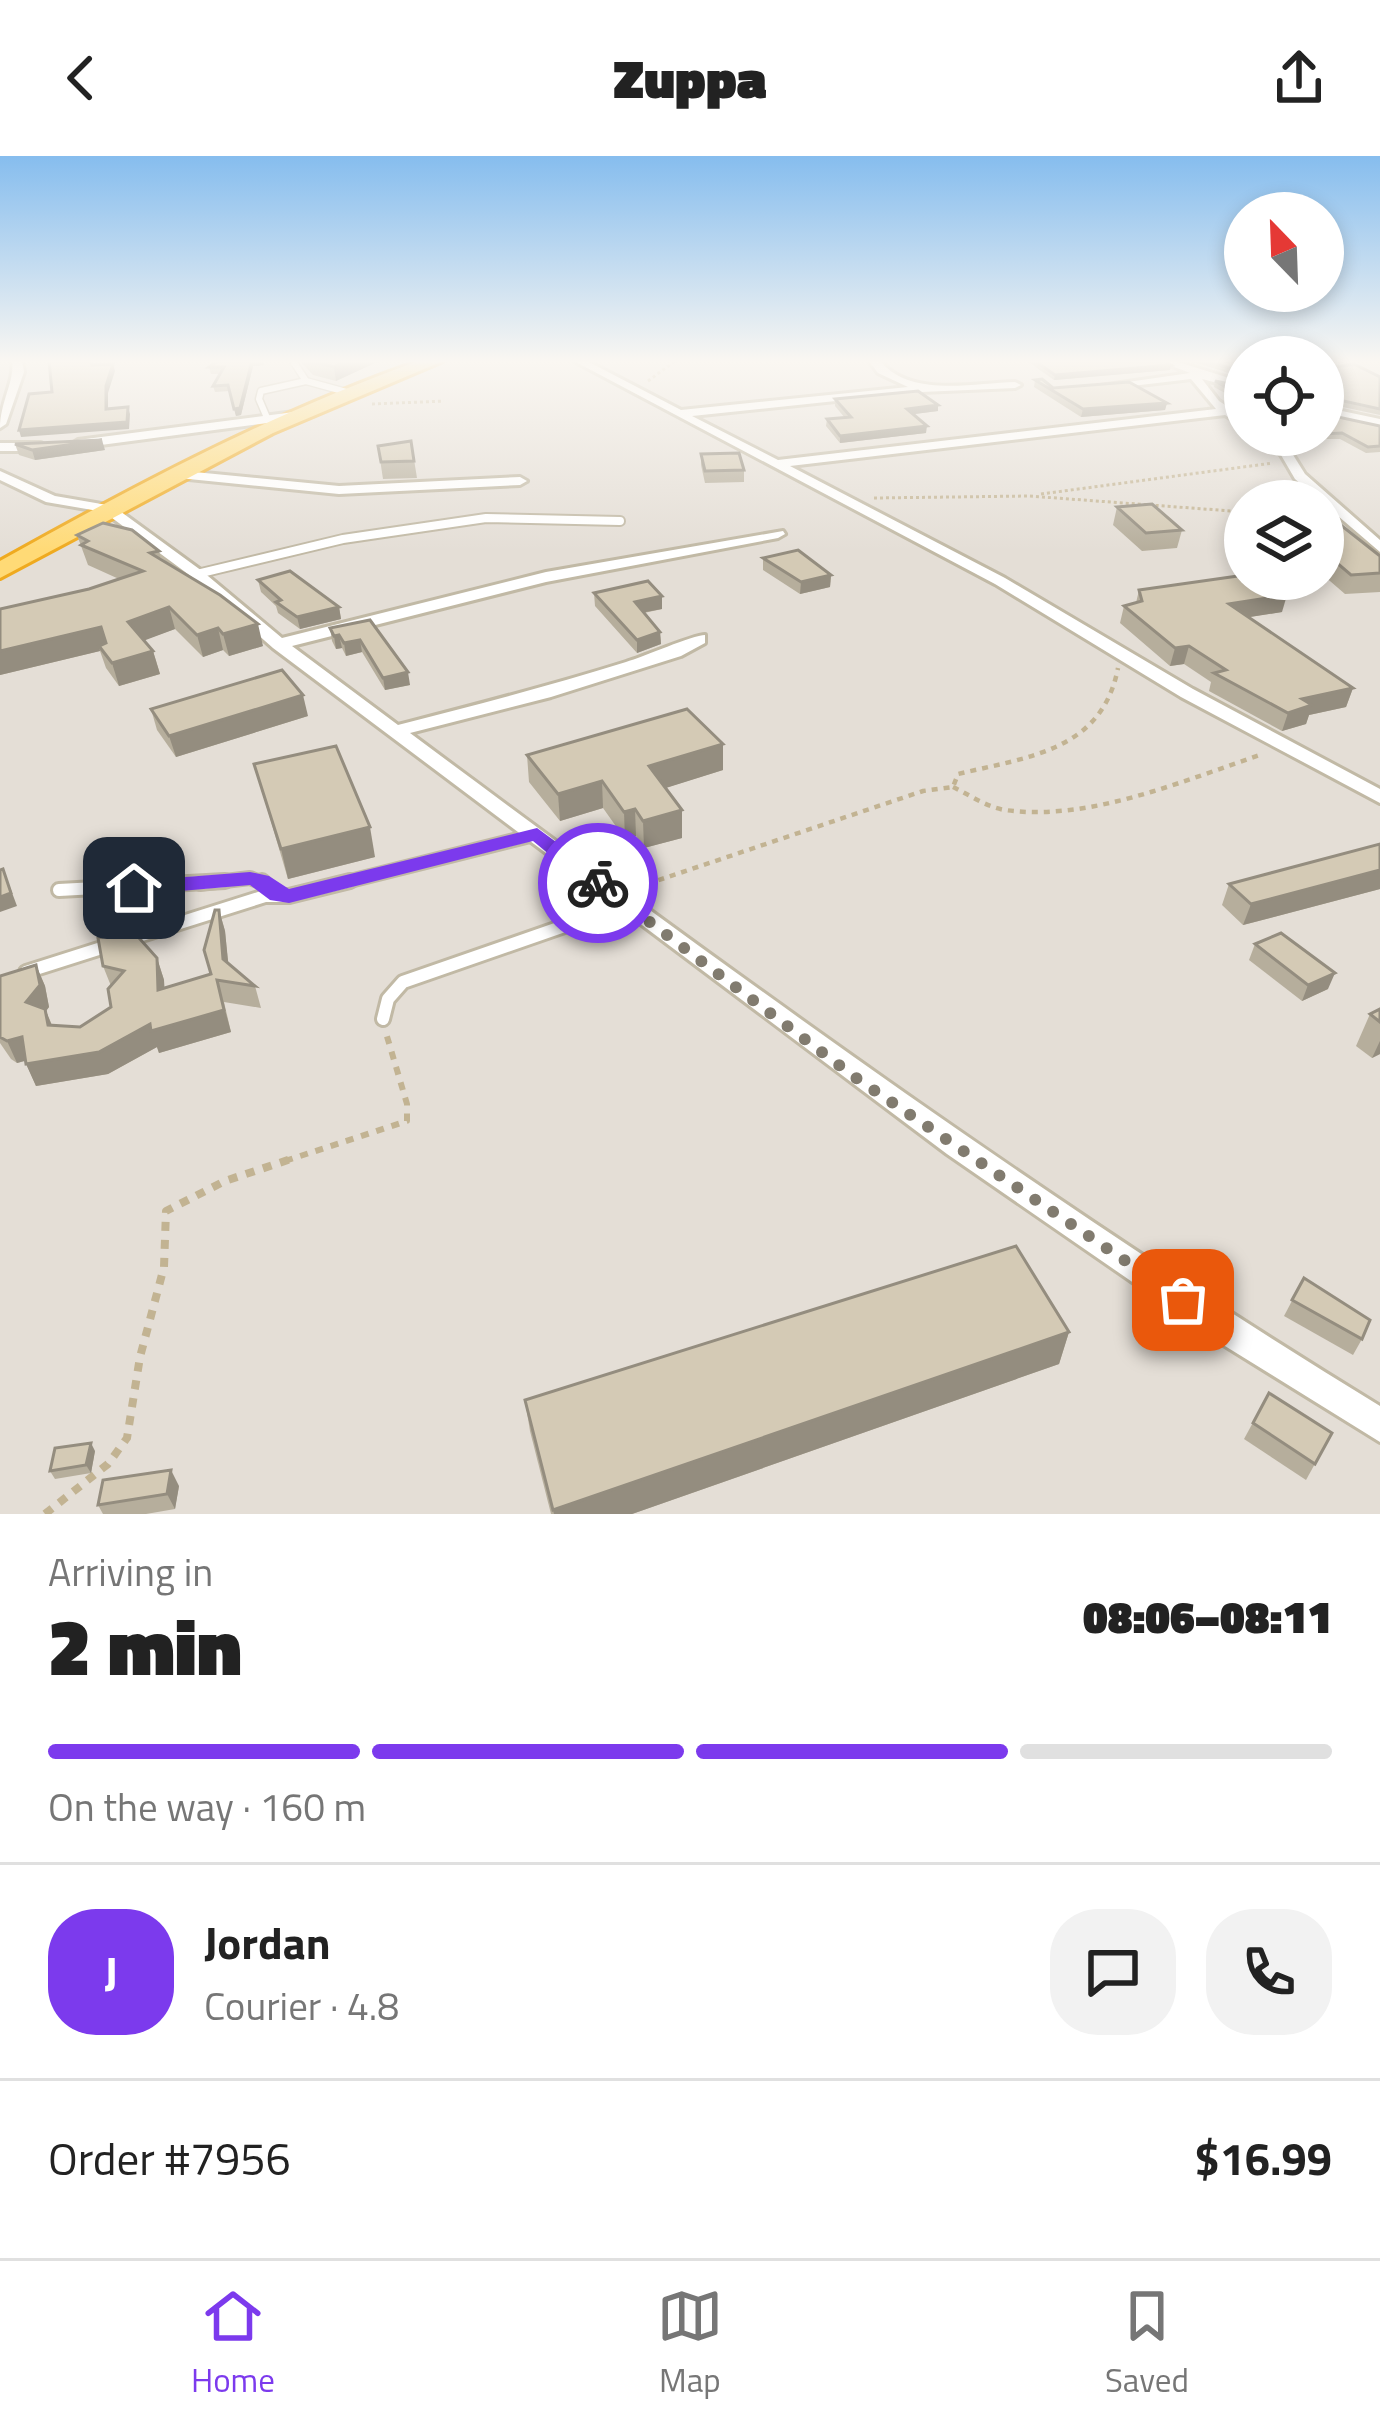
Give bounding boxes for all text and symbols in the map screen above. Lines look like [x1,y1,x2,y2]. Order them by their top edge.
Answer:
text: Zuppa [613,37,767,119]
icon: back [48,45,114,111]
icon: share [1266,45,1332,111]
north arrow [1224,192,1344,312]
map controls [1224,192,1344,600]
button: locate [1224,336,1344,456]
button: layers [1224,480,1344,600]
courier [538,823,658,943]
pin [83,837,185,939]
icon: bike [565,850,631,916]
icon: home [101,855,167,921]
pin [1132,1249,1234,1351]
icon: bag [1150,1267,1216,1333]
text: Arriving in [48,1542,213,1601]
text: 08:06–08:11 [1083,1582,1332,1650]
text: 2 min [48,1587,242,1705]
text: On the way · 160 m [48,1777,366,1836]
text: Jordan [204,1908,331,1976]
button: chat [1050,1909,1176,2035]
button: phone [1206,1909,1332,2035]
text: J [104,1938,118,2006]
text: Courier · 4.8 [204,1976,399,2035]
text: Order #7956 [48,2124,291,2192]
text: $16.99 [1194,2124,1332,2192]
tab: Home [191,2283,275,2405]
tab: Map [657,2283,723,2405]
tab: Saved [1105,2283,1189,2405]

